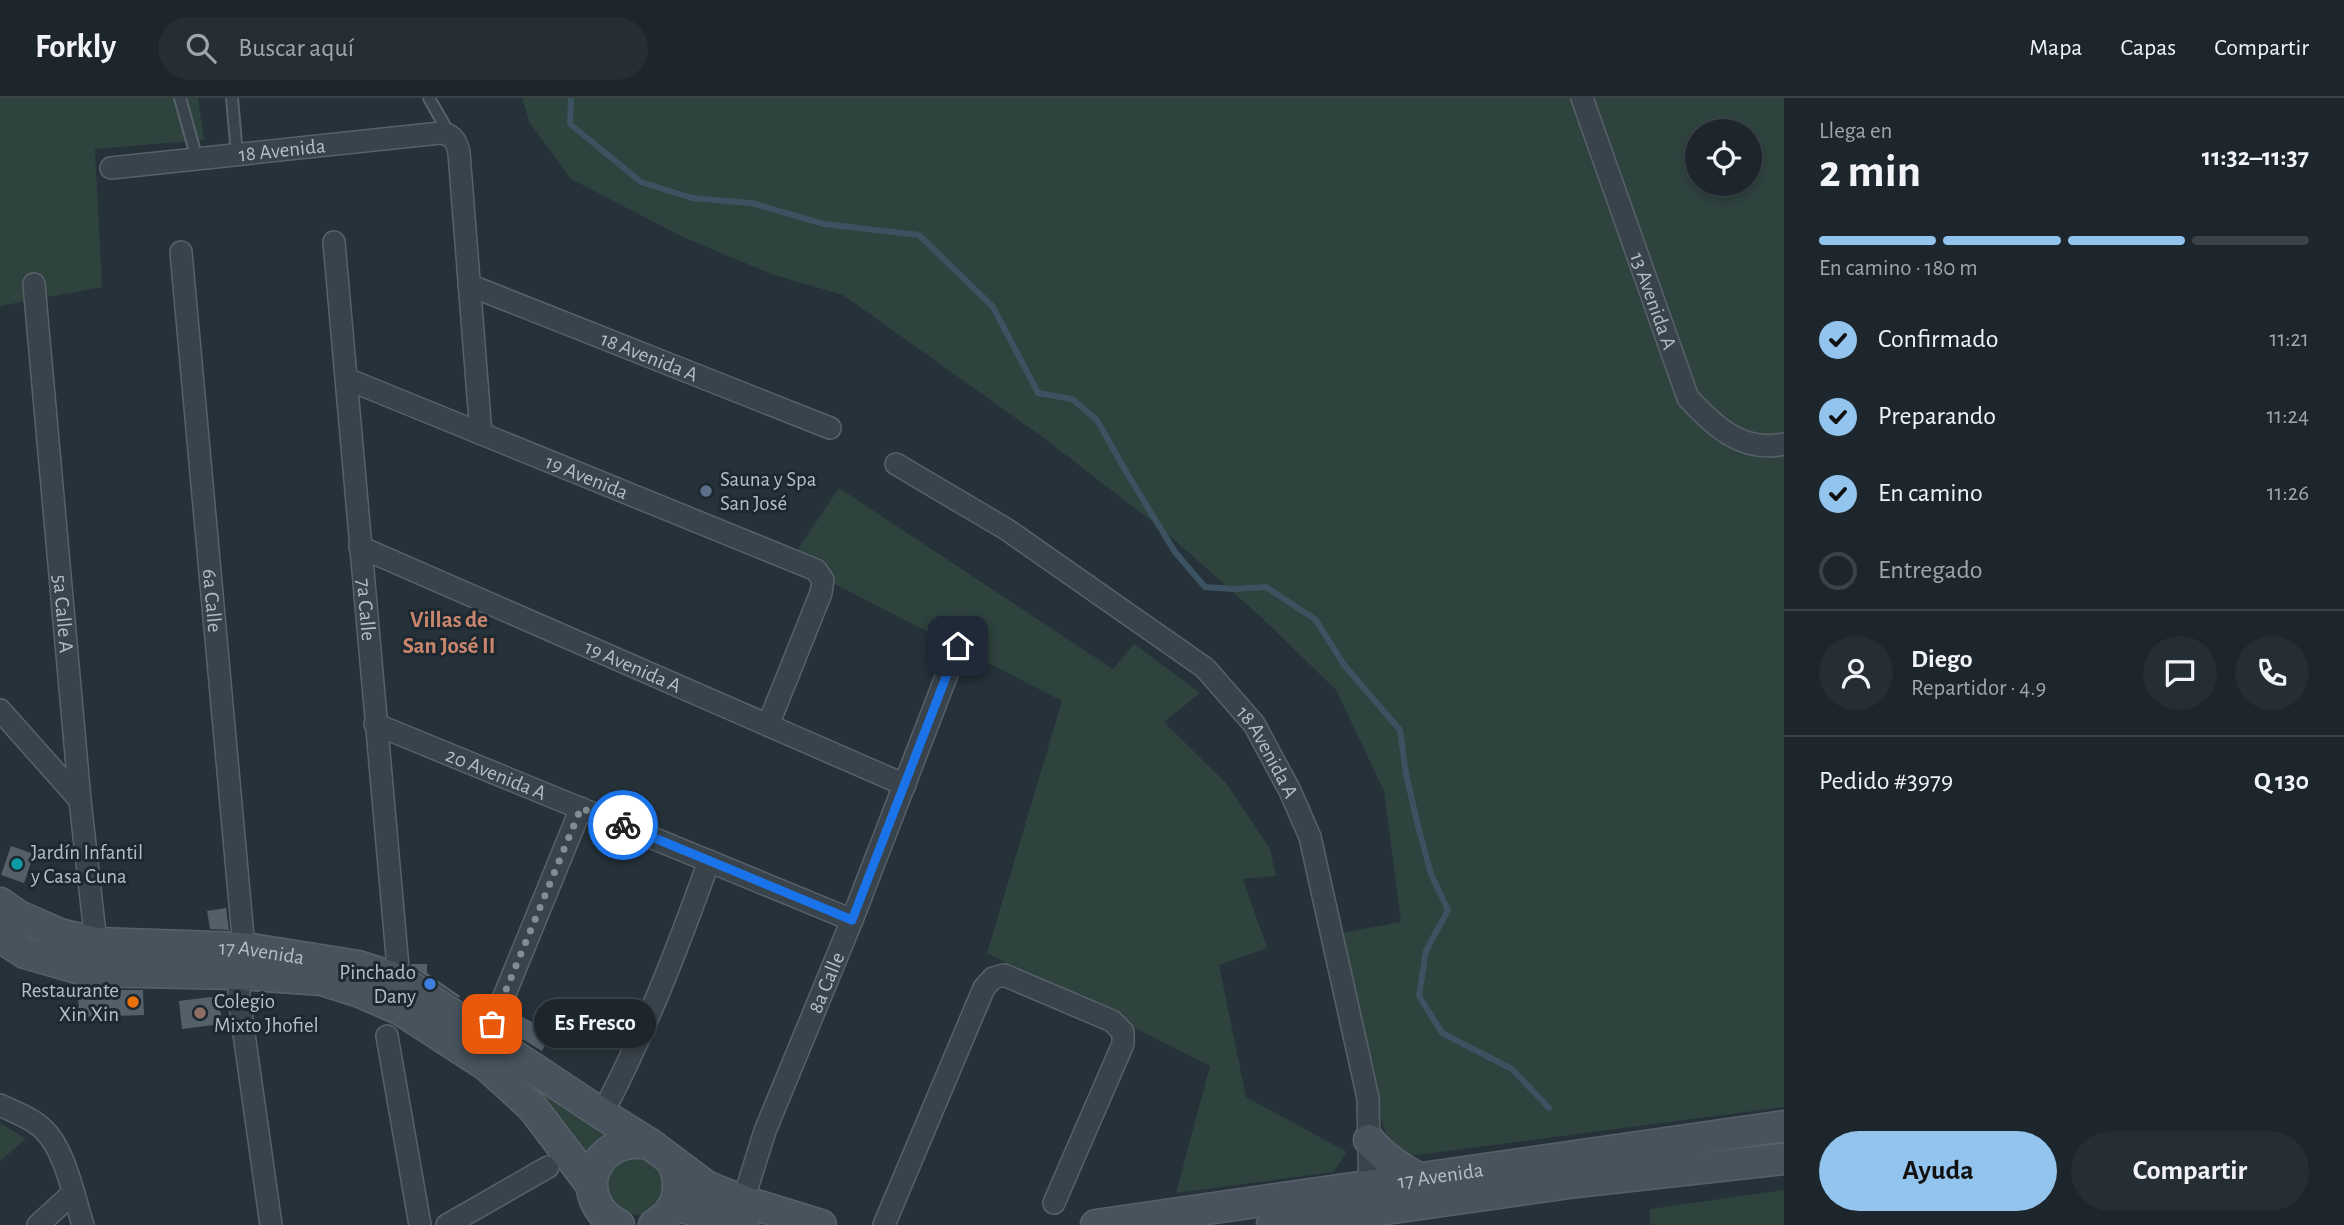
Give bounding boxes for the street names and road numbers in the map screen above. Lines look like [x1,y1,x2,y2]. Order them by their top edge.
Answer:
street label: 18 Avenida [238,135,327,165]
street label: 13 Avenida A [1627,249,1680,352]
street label: 18 Avenida A [598,328,701,385]
street label: 19 Avenida [543,451,631,503]
street label: 6a Calle [199,568,226,633]
street label: 5a Calle A [49,574,77,654]
street label: 7a Calle [353,577,380,642]
street label: 19 Avenida A [582,636,684,696]
street label: 18 Avenida A [1233,702,1302,801]
street label: 20 Avenida A [443,744,549,804]
street label: 17 Avenida [219,937,306,968]
street label: 8a Calle [804,949,848,1016]
street label: 17 Avenida [1396,1159,1485,1192]

